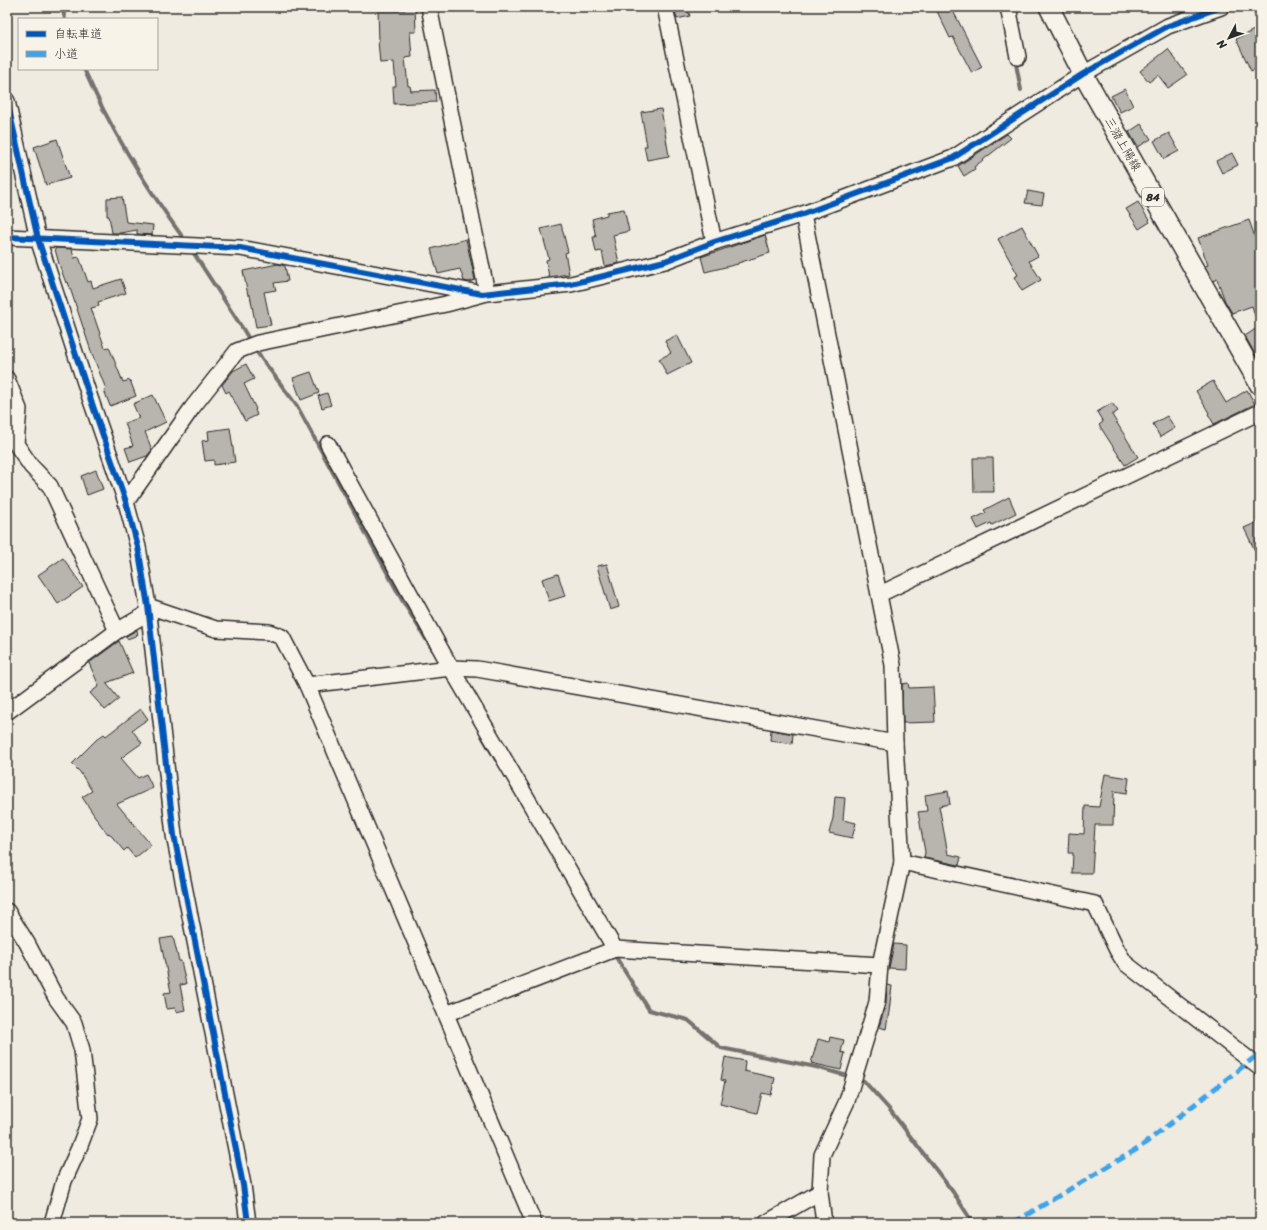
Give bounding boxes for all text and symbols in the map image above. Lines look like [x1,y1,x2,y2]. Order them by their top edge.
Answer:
legend [18,18,158,70]
north arrow [1209,18,1249,58]
text: 自転車道 [54,23,102,45]
text: N [1212,35,1232,54]
text: 小道 [54,43,78,65]
street label: 三潴上陽線 [1098,113,1148,175]
road number: 84 [1142,188,1164,206]

